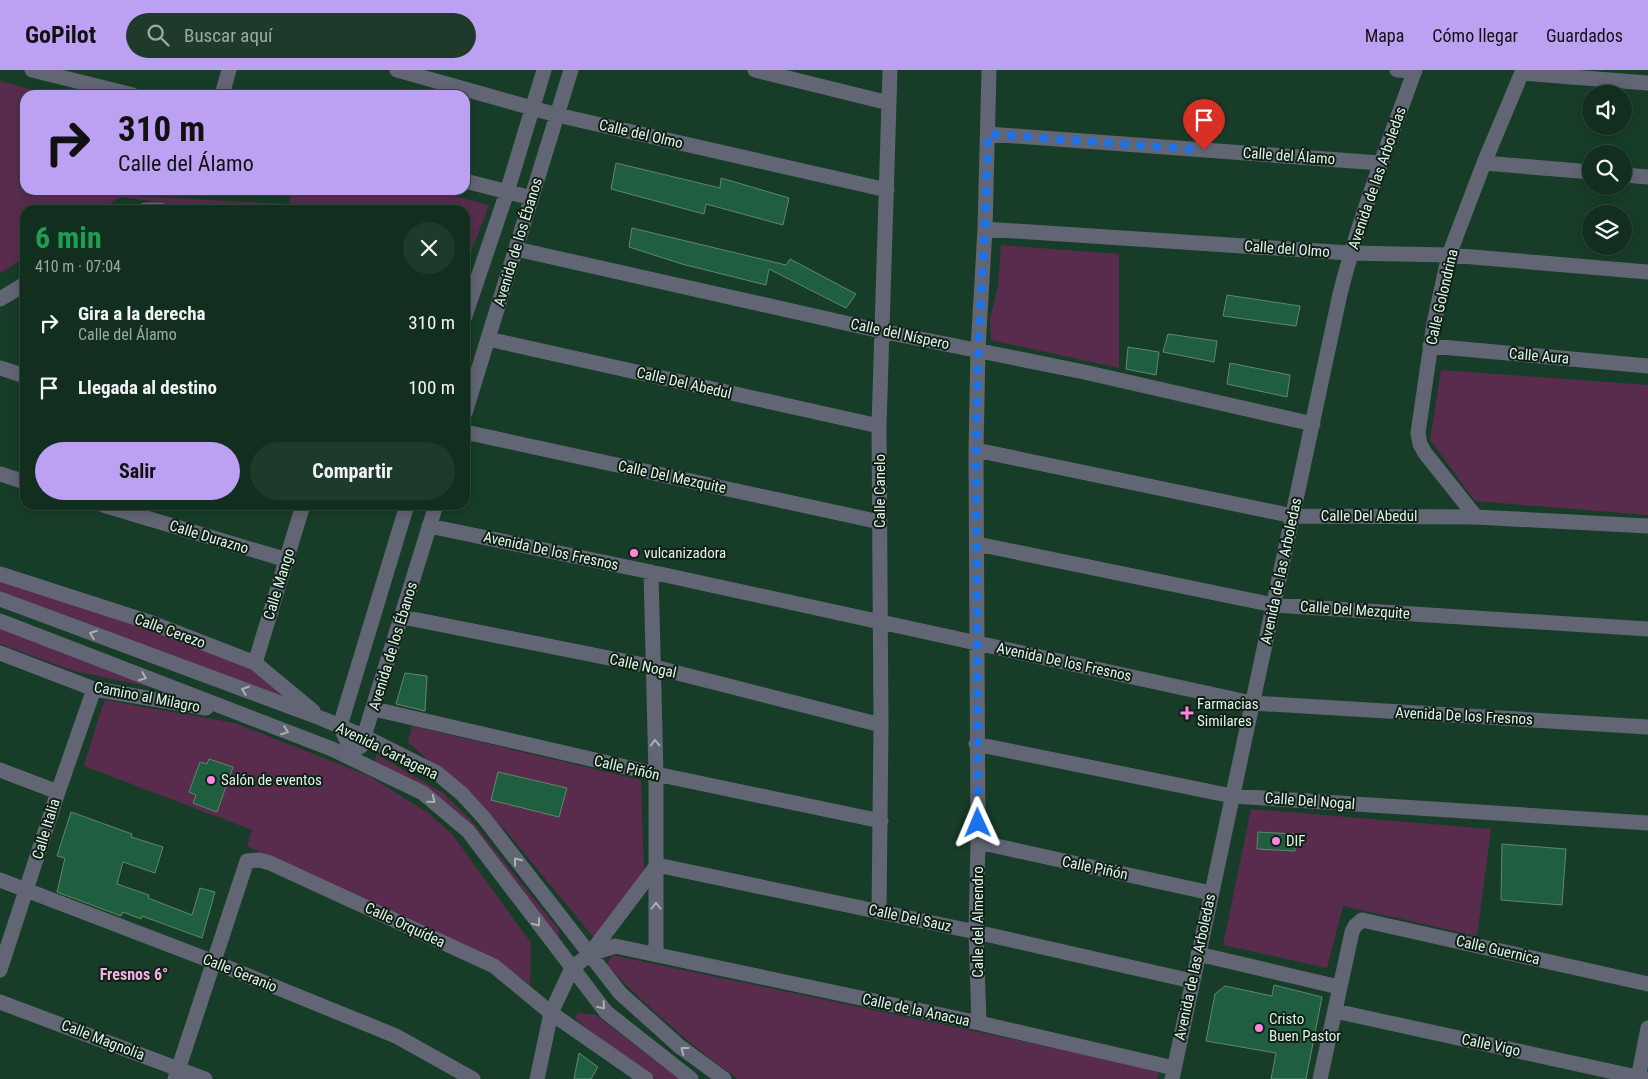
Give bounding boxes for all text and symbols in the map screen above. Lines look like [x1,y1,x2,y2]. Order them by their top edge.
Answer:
search box [126,13,476,58]
text: GoPilot [25,21,96,49]
icon: search [144,21,172,49]
text: Buscar aquí [184,24,273,47]
text: Mapa [1365,25,1404,46]
text: Cómo llegar [1432,25,1518,46]
text: Guardados [1546,25,1623,46]
map controls [1582,85,1632,255]
button: sound [1582,85,1632,135]
pin [1183,99,1225,150]
street label: Avenida de las Arboledas [1344,104,1410,252]
icon: arrive [1190,106,1218,134]
text: 310 m [118,109,205,150]
icon: right [35,110,100,175]
street label: Calle del Olmo [597,116,685,152]
street label: Calle del Álamo [1242,144,1336,168]
button: search [1582,145,1632,195]
text: Calle del Álamo [118,151,254,176]
street label: Avenida de los Ébanos [490,176,546,308]
button: layers [1582,205,1632,255]
text: 6 min [35,220,102,255]
button: close [403,222,455,274]
street label: Calle del Olmo [1244,237,1330,261]
street label: Calle Golondrina [1422,247,1462,347]
text: 410 m · 07:04 [35,257,121,276]
text: Gira a la derecha [78,302,205,325]
icon: right [35,309,63,337]
text: 310 m [408,311,455,334]
street label: Calle del Níspero [849,315,951,353]
text: Calle del Álamo [78,325,177,344]
street label: Calle Aura [1508,344,1570,368]
street label: Calle Del Abedul [635,363,733,403]
icon: arrive [35,374,63,402]
text: Llegada al destino [78,376,217,399]
text: 100 m [408,376,455,399]
button: Salir [35,442,240,500]
button: Compartir [250,442,455,500]
street label: Calle Canelo [871,454,889,528]
street label: Calle Del Mezquite [616,457,728,497]
street label: Avenida de las Arboledas [1257,496,1305,646]
street label: Calle Del Abedul [1321,507,1417,525]
street label: Calle Durazno [167,516,251,558]
street label: Avenida De los Fresnos [482,528,620,574]
place label: vulcanizadora [644,544,726,562]
street label: Calle Mango [260,546,298,622]
marker: vulcanizadora [628,547,640,559]
street label: Avenida de los Ébanos [365,580,421,712]
street label: Calle Del Mezquite [1299,597,1411,623]
street label: Calle Cerezo [132,610,208,652]
one-way arrow [89,630,97,640]
street label: Avenida De los Fresnos [995,639,1133,685]
street label: Calle Nogal [608,650,678,682]
one-way arrow [139,671,147,681]
street label: Camino al Milagro [93,678,201,716]
one-way arrow [241,686,250,696]
place label: Farmacias Similares [1197,695,1259,730]
street label: Avenida De los Fresnos [1395,703,1533,729]
marker: Farmacias Similares [1181,707,1193,719]
street label: Avenida Cartagena [333,718,441,784]
one-way arrow [281,725,289,735]
one-way arrow [650,739,660,746]
street label: Calle Piñón [592,752,662,784]
place label: Salón de eventos [221,771,322,789]
marker: Salón de eventos [205,774,217,786]
street label: Calle Del Nogal [1264,789,1356,813]
one-way arrow [426,795,435,803]
street label: Calle Italia [28,796,64,862]
position arrow [951,796,1003,848]
place label: DIF [1286,832,1306,850]
marker: DIF [1270,835,1282,847]
street label: Calle Piñón [1060,852,1130,884]
one-way arrow [514,858,522,867]
street label: Calle del Almendro [969,866,987,978]
street label: Avenida de las Arboledas [1171,892,1219,1042]
street label: Calle Orquídea [362,899,448,951]
street label: Calle Del Sauz [867,900,953,936]
one-way arrow [651,901,661,909]
one-way arrow [532,917,540,926]
street label: Calle Guernica [1454,932,1542,968]
street label: Calle Geranio [200,950,280,996]
district label: Fresnos 6° [100,965,168,984]
street label: Calle de la Anacua [861,990,971,1030]
one-way arrow [597,1000,605,1009]
place label: Cristo Buen Pastor [1269,1010,1341,1045]
street label: Calle Magnolia [59,1016,147,1064]
marker: Cristo Buen Pastor [1253,1022,1265,1034]
street label: Calle Vigo [1460,1030,1522,1060]
one-way arrow [680,1047,690,1056]

